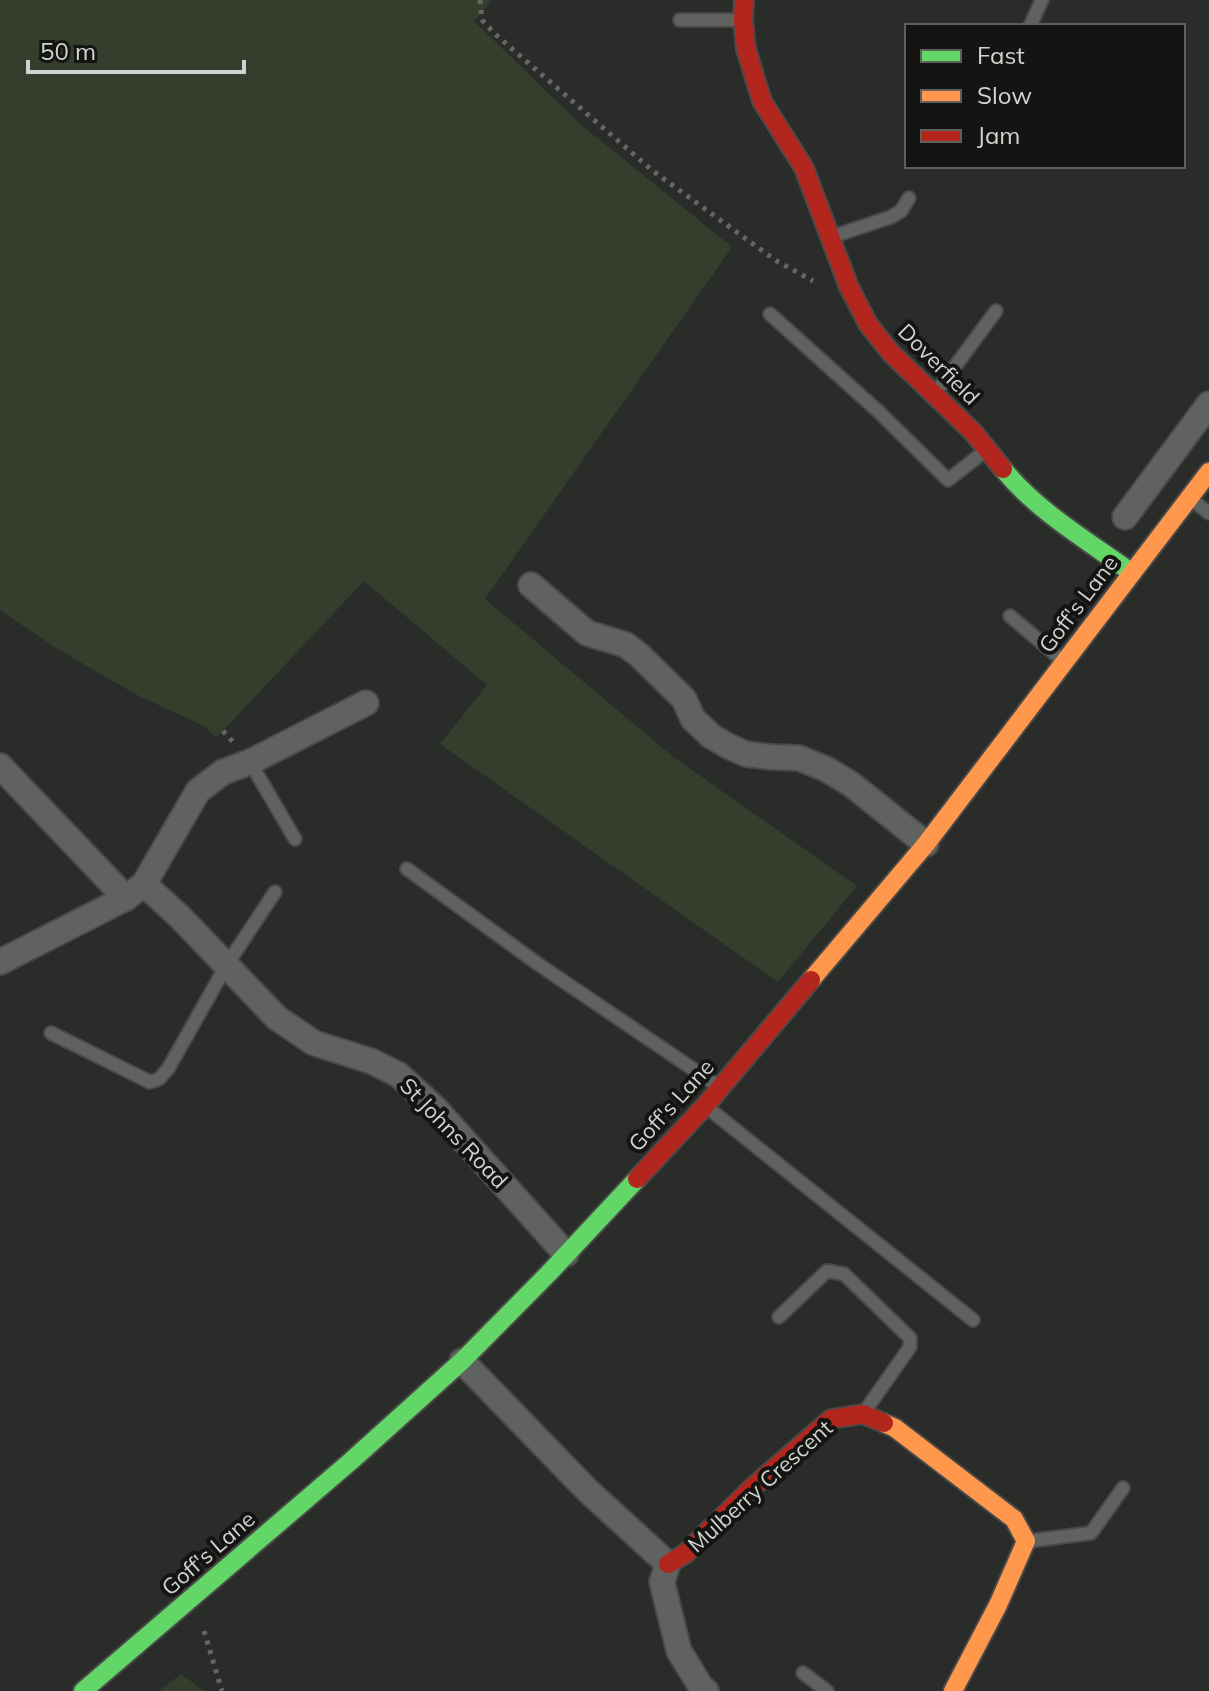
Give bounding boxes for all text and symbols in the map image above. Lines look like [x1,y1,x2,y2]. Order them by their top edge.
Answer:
scale bar [28,24,244,74]
legend [905,24,1185,168]
text: 50 m [40,36,96,66]
text: Fast [977,40,1025,70]
text: Slow [977,80,1032,110]
text: Jam [977,120,1020,150]
street label: Doverfield [892,317,986,411]
street label: Goff's Lane [1032,550,1124,658]
street label: Goff's Lane [622,1053,720,1157]
street label: St Johns Road [394,1072,514,1194]
street label: Mulberry Crescent [682,1413,838,1558]
street label: Goff's Lane [156,1505,260,1601]

